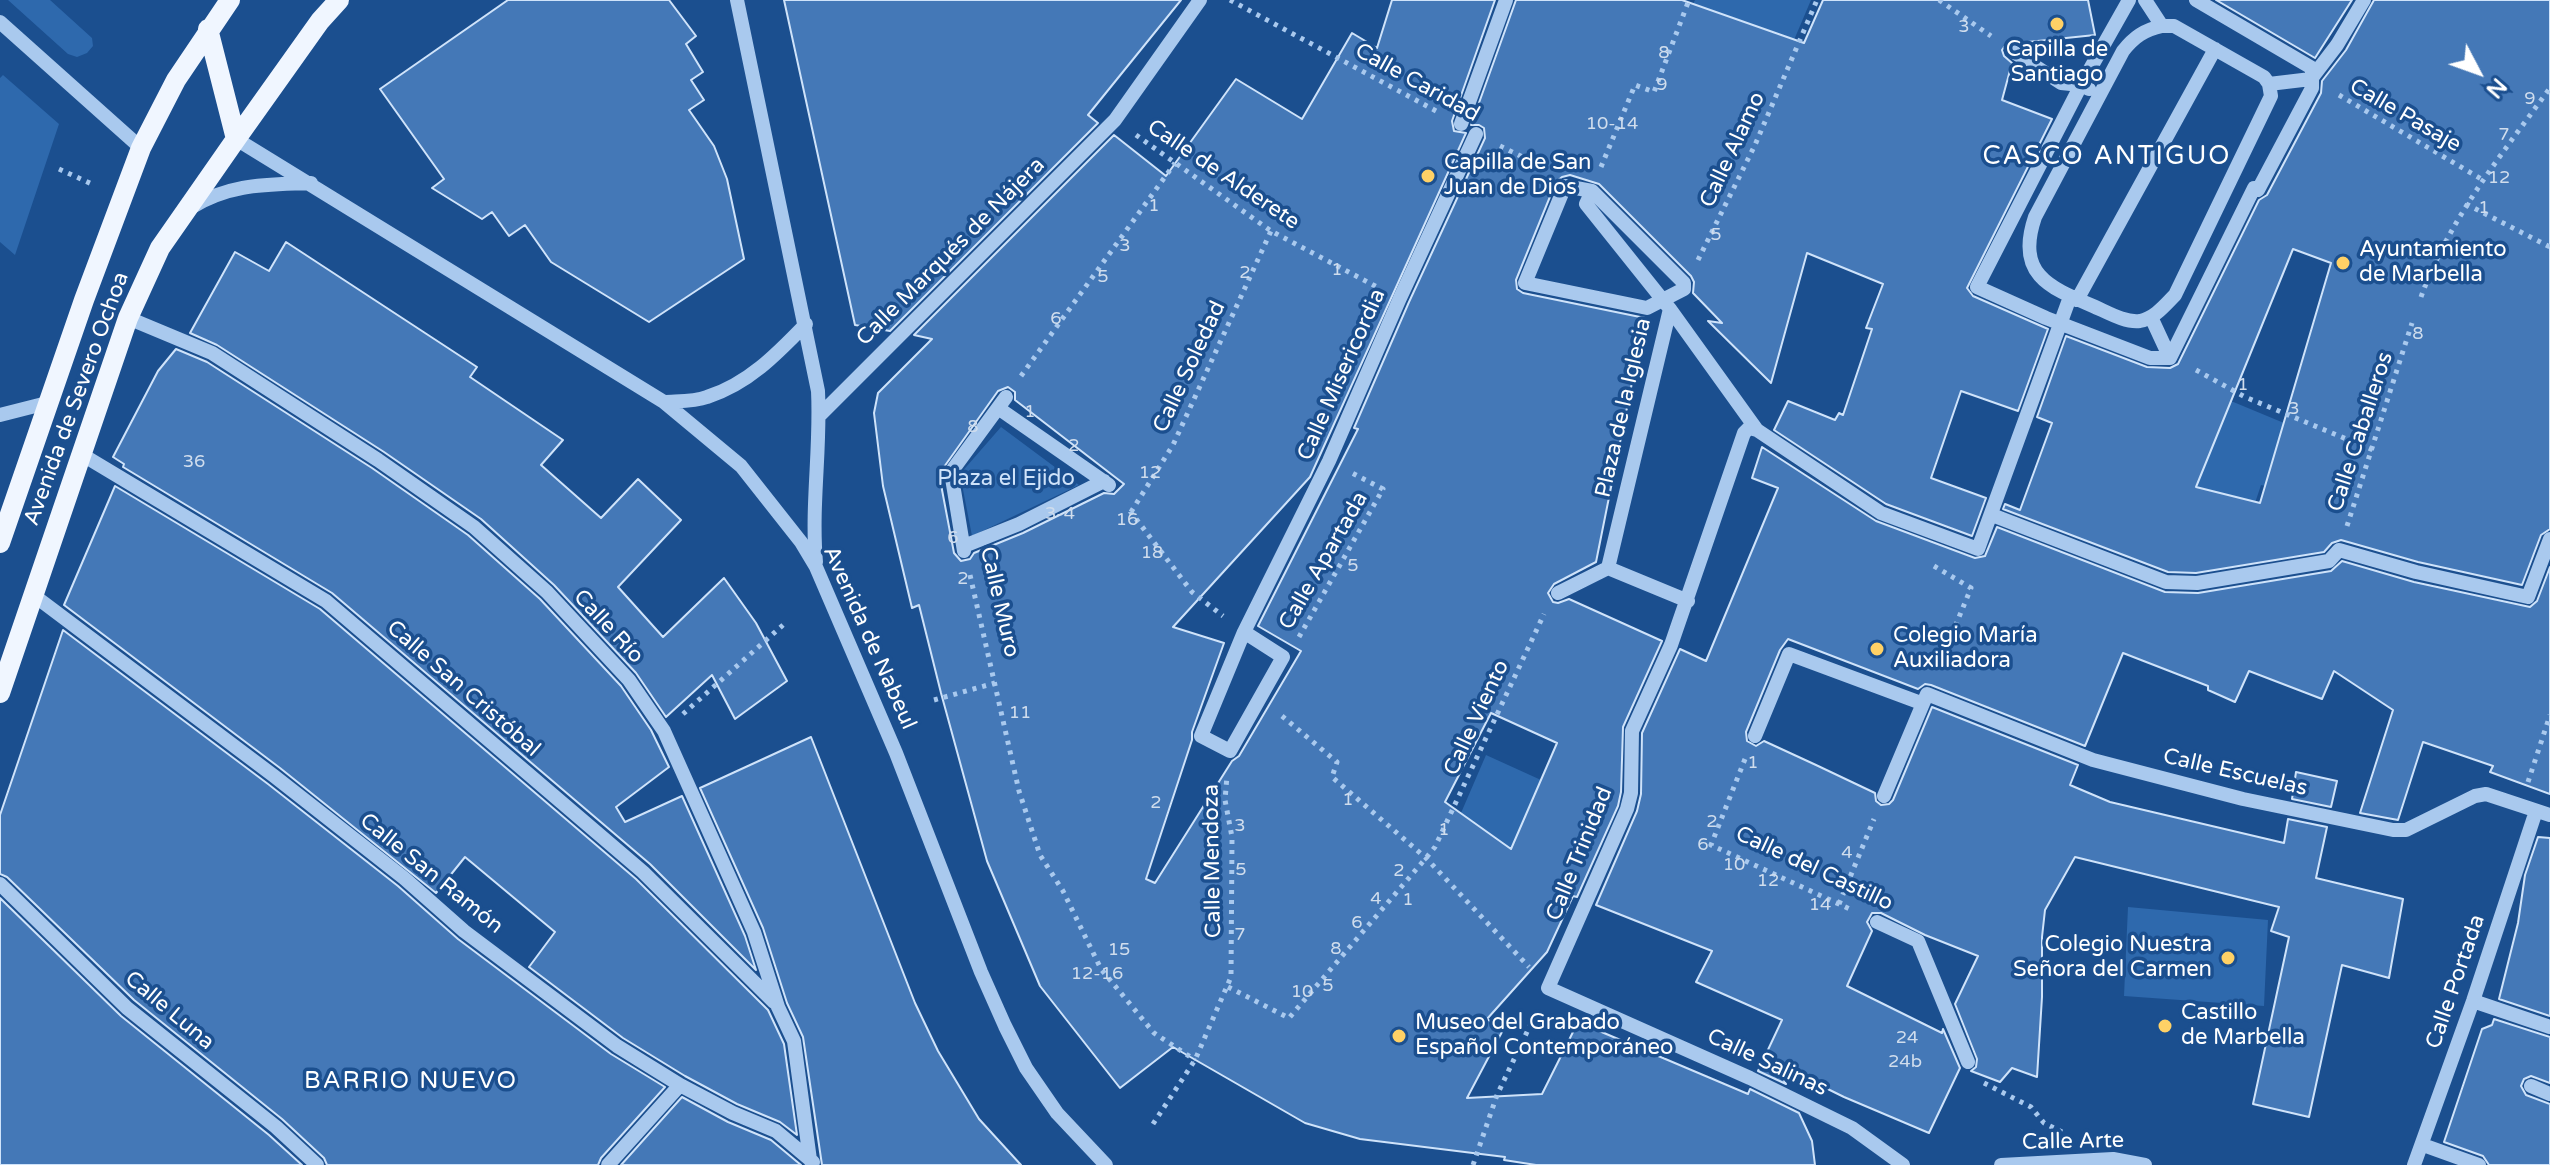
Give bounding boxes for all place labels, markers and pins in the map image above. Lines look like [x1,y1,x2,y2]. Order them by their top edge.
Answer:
marker: Capilla de Santiago [2048,15,2066,33]
place label: Capilla de Santiago [2006,37,2108,88]
place label: Capilla de San Juan de Dios [1444,150,1591,202]
marker: Capilla de San Juan de Dios [1419,167,1437,185]
place label: Ayuntamiento de Marbella [2359,237,2507,288]
marker: Ayuntamiento de Marbella [2334,254,2352,272]
place label: Colegio María Auxiliadora [1893,623,2038,674]
marker: Colegio María Auxiliadora [1868,640,1886,658]
place label: Colegio Nuestra Señora del Carmen [2013,932,2212,984]
marker: Colegio Nuestra Señora del Carmen [2219,949,2237,967]
place label: Castillo de Marbella [2181,1000,2305,1052]
place label: Museo del Grabado Español Contemporáneo [1415,1010,1673,1062]
marker: Castillo de Marbella [2156,1017,2174,1035]
marker: Museo del Grabado Español Contemporáneo [1390,1027,1408,1045]

